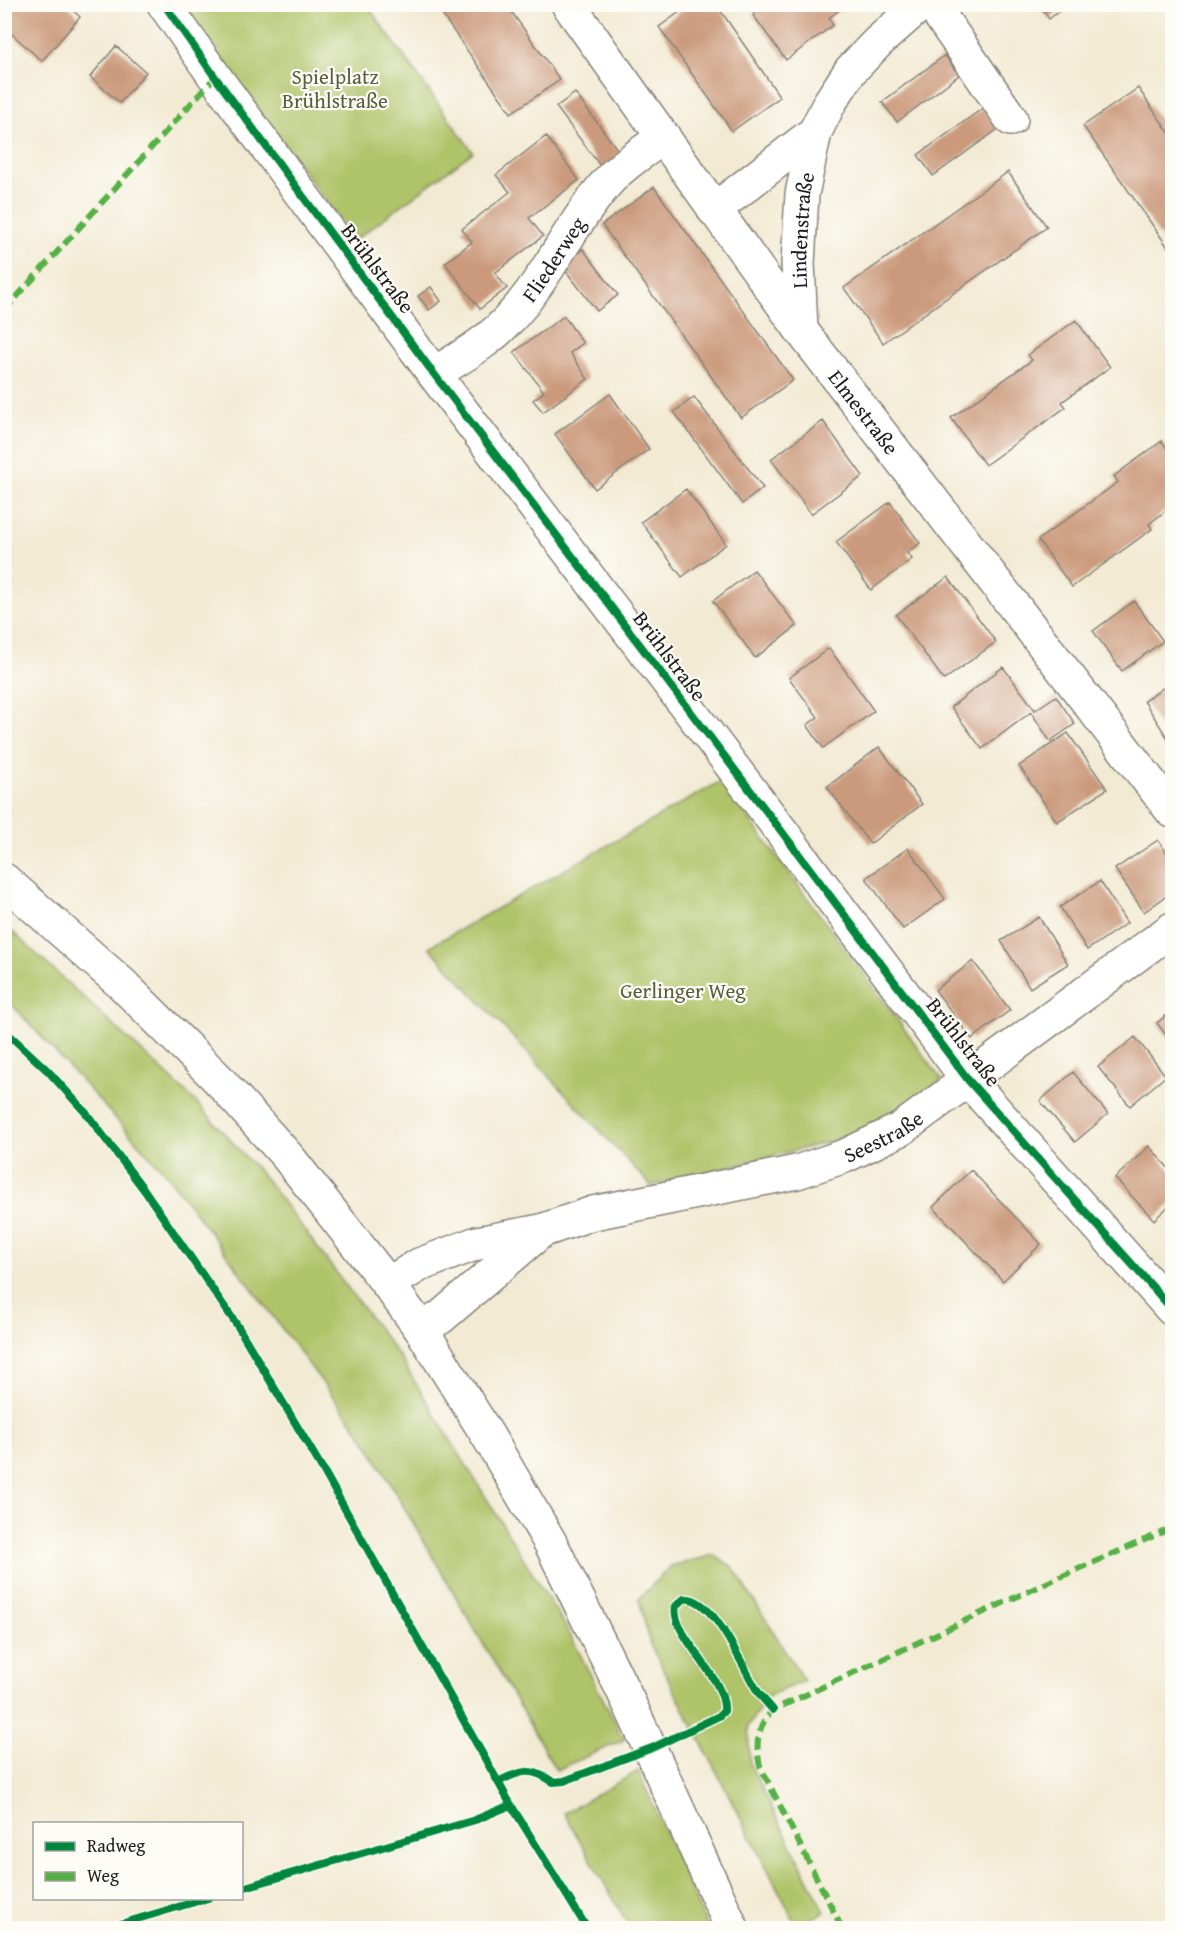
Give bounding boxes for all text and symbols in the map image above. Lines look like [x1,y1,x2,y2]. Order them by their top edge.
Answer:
park label: Spielplatz Brühlstraße [282,61,388,116]
street label: Lindenstraße [782,169,822,289]
street label: Fliederweg [514,210,593,308]
street label: Brühlstraße [334,216,422,320]
street label: Elmestraße [821,363,907,461]
street label: Brühlstraße [626,604,714,708]
park label: Gerlinger Weg [620,975,746,1006]
street label: Brühlstraße [919,991,1009,1093]
street label: Seestraße [838,1102,929,1170]
legend [33,1822,243,1900]
text: Radweg [87,1832,145,1859]
text: Weg [87,1862,119,1889]

